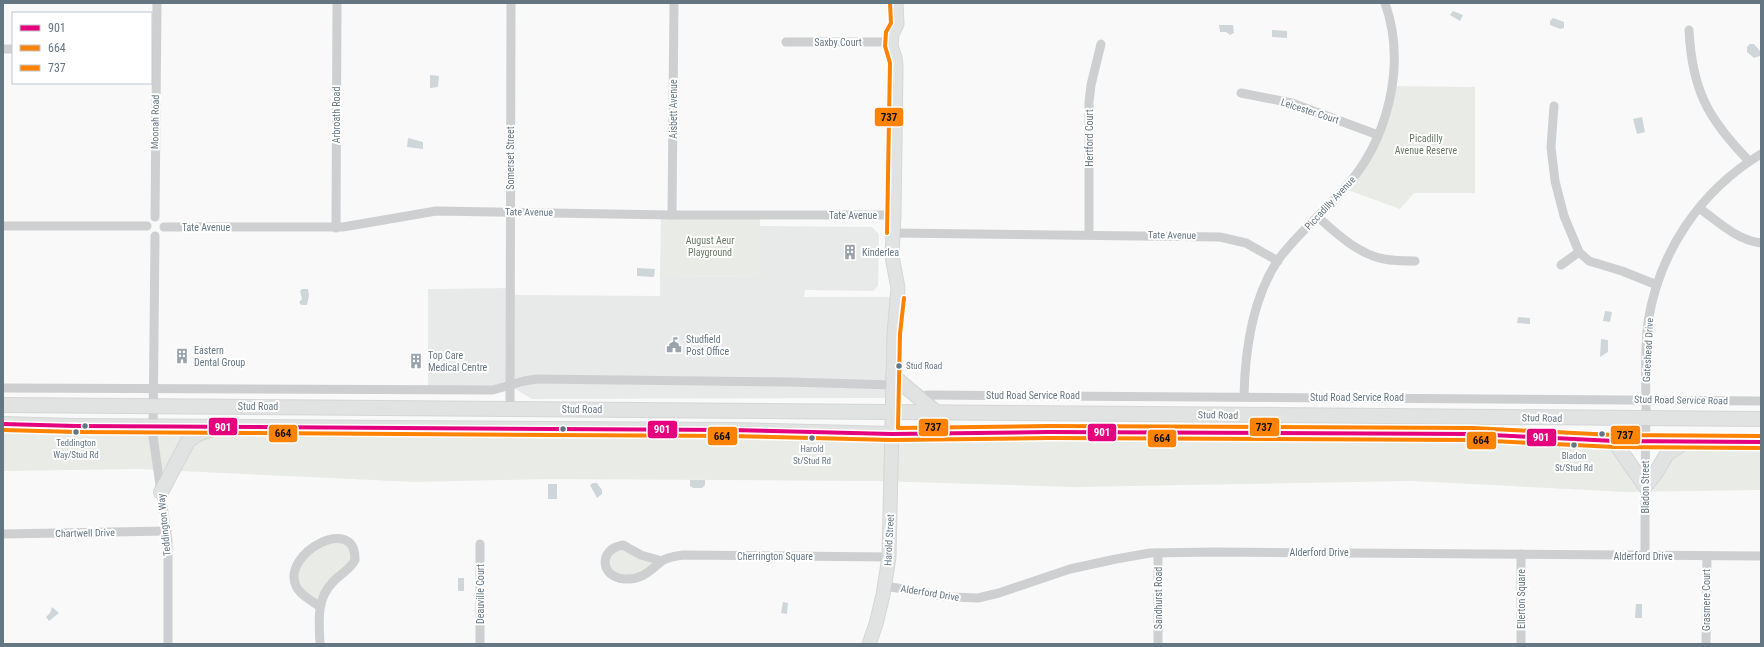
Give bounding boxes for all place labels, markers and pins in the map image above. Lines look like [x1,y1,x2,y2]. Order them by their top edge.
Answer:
building icon: Kinderlea [841,243,859,261]
place label: Kinderlea [862,247,899,258]
place label: Studfield Post Office [686,334,729,357]
public building icon: Studfield Post Office [665,336,683,354]
place label: Eastern Dental Group [194,345,245,368]
building icon: Eastern Dental Group [173,347,191,365]
place label: Top Care Medical Centre [428,350,488,373]
building icon: Top Care Medical Centre [407,352,425,370]
marker: Stud Road [894,361,904,371]
place label: Stud Road [906,361,942,371]
unlabelled marker [80,421,90,431]
unlabelled marker [558,424,568,434]
marker: Teddington Way/Stud Rd [71,427,81,437]
unlabelled marker [1597,429,1607,439]
marker: Harold St/Stud Rd [807,433,817,443]
place label: Teddington Way/Stud Rd [53,438,99,460]
marker: Bladon St/Stud Rd [1569,440,1579,450]
place label: Harold St/Stud Rd [793,444,831,466]
place label: Bladon St/Stud Rd [1555,451,1593,473]

